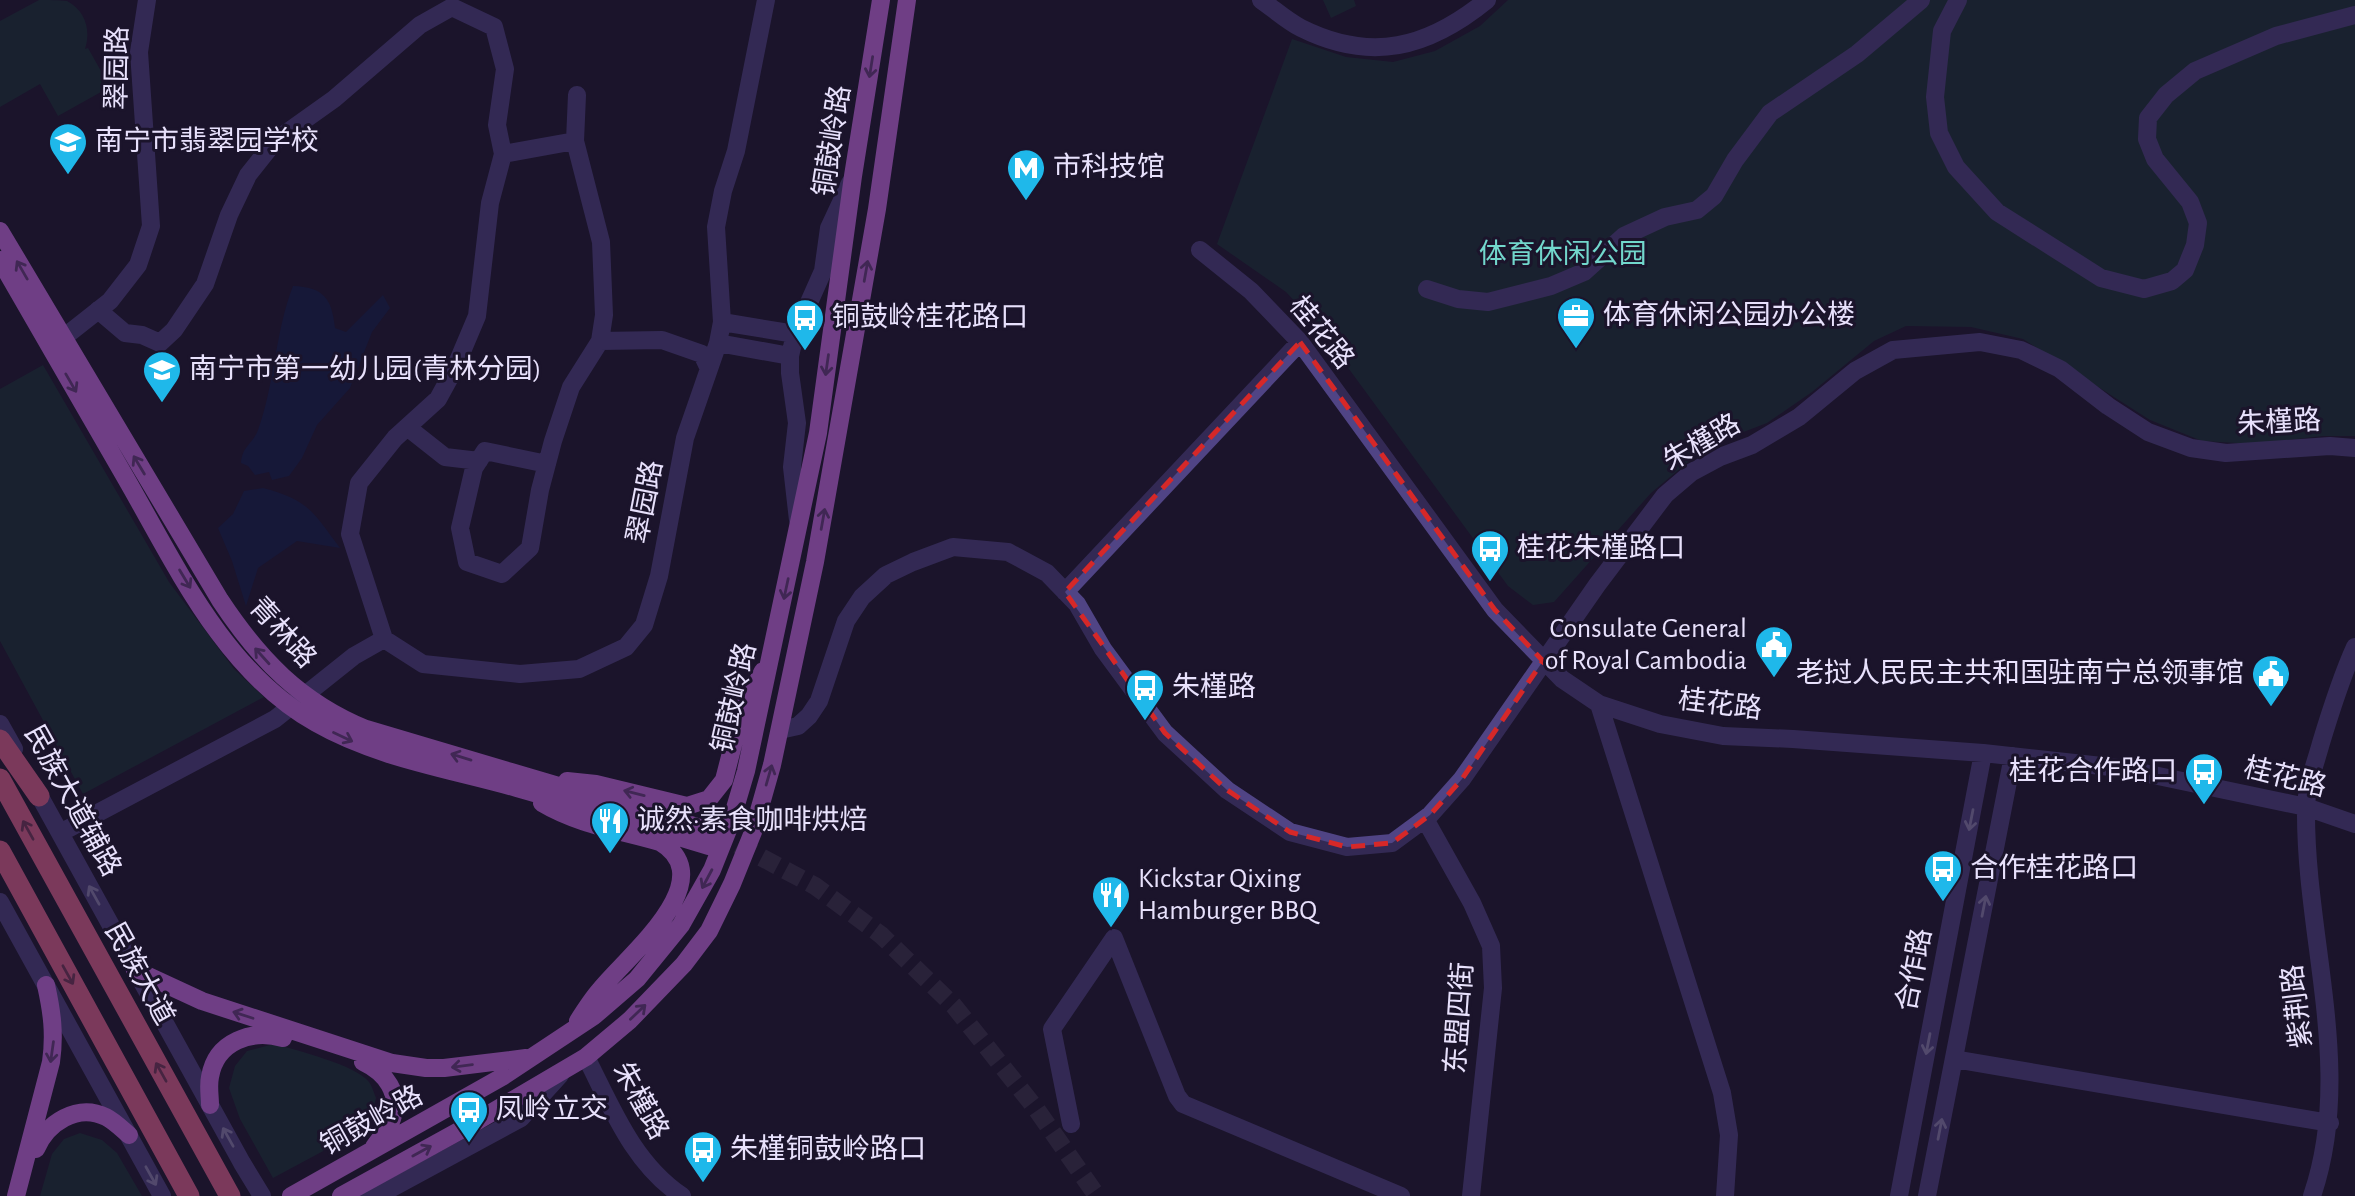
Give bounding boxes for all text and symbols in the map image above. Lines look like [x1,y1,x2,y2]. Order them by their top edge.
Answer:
street label: 翠园路 [101,26,133,110]
one-way arrow [864,56,877,78]
street label: 铜鼓岭路 [808,83,856,199]
school or university icon: 南宁市翡翠园学校 [47,121,89,176]
place label: 南宁市翡翠园学校 [95,126,319,156]
metro station icon: 市科技馆 [1005,147,1047,202]
place label: 市科技馆 [1053,152,1165,182]
park label: 体育休闲公园 [1479,239,1647,269]
one-way arrow [15,260,29,280]
one-way arrow [860,260,873,283]
street label: 桂花路 [1284,290,1360,374]
office icon: 体育休闲公园办公楼 [1555,295,1597,350]
bus stop icon: 铜鼓岭桂花路口 [784,297,826,352]
place label: 体育休闲公园办公楼 [1603,300,1855,330]
place label: 铜鼓岭桂花路口 [832,302,1028,332]
school or university icon: 南宁市第一幼儿园(青林分园) [141,349,183,404]
one-way arrow [820,353,833,376]
place label: 南宁市第一幼儿园(青林分园) [189,354,542,384]
one-way arrow [64,372,78,392]
street label: 朱槿路 [2236,405,2322,439]
street label: 朱槿路 [1658,408,1745,476]
one-way arrow [132,455,146,475]
street label: 翠园路 [622,458,668,546]
one-way arrow [817,508,830,531]
bus stop icon: 桂花朱槿路口 [1469,528,1511,583]
place label: 桂花朱槿路口 [1517,533,1685,563]
one-way arrow [179,569,193,589]
one-way arrow [778,577,792,600]
street label: 青林路 [243,591,322,674]
place label: Consulate General of Royal Cambodia [1545,615,1747,675]
public building icon: Consulate General of Royal Cambodia [1753,624,1795,679]
street label: 铜鼓岭路 [707,640,761,756]
one-way arrow [254,647,270,665]
public building icon: 老挝人民民主共和国驻南宁总领事馆 [2250,653,2292,708]
place label: 老挝人民民主共和国驻南宁总领事馆 [1796,658,2244,688]
bus stop icon: 朱槿路 [1124,667,1166,722]
place label: 朱槿路 [1172,672,1256,702]
street label: 桂花路 [1677,684,1764,724]
street label: 民族大道辅路 [19,720,127,881]
one-way arrow [332,731,353,744]
one-way arrow [450,750,472,763]
bus stop icon: 桂花合作路口 [2183,751,2225,806]
street label: 桂花路 [2241,752,2330,802]
place label: 桂花合作路口 [2009,756,2177,786]
one-way arrow [764,764,777,786]
one-way arrow [623,786,646,799]
restaurant icon: 诚然·素食咖啡烘焙 [589,800,631,855]
place label: 诚然·素食咖啡烘焙 [637,805,867,835]
one-way arrow [1963,808,1977,831]
one-way arrow [21,820,35,840]
bus stop icon: 合作桂花路口 [1922,848,1964,903]
place label: 合作桂花路口 [1970,853,2138,883]
place label: Kickstar Qixing Hamburger BBQ [1138,865,1320,925]
one-way arrow [700,868,714,888]
restaurant icon: Kickstar Qixing Hamburger BBQ [1090,874,1132,929]
one-way arrow [87,885,100,906]
one-way arrow [1977,895,1991,918]
street label: 民族大道 [100,917,180,1030]
street label: 合作路 [1891,926,1937,1014]
street label: 东盟四街 [1440,961,1478,1075]
street label: 紫荆路 [2277,963,2317,1050]
one-way arrow [62,964,75,985]
one-way arrow [629,1004,646,1021]
one-way arrow [232,1008,254,1021]
one-way arrow [1921,1032,1934,1055]
one-way arrow [46,1041,59,1063]
street label: 朱槿路 [607,1057,674,1145]
one-way arrow [451,1059,474,1072]
one-way arrow [154,1062,167,1083]
street label: 铜鼓岭路 [315,1080,428,1160]
bus stop icon: 凤岭立交 [448,1089,490,1144]
place label: 凤岭立交 [496,1094,608,1124]
one-way arrow [1934,1118,1947,1141]
one-way arrow [221,1128,235,1148]
bus stop icon: 朱槿铜鼓岭路口 [682,1129,724,1184]
place label: 朱槿铜鼓岭路口 [730,1134,926,1164]
one-way arrow [412,1144,432,1158]
one-way arrow [145,1165,158,1186]

